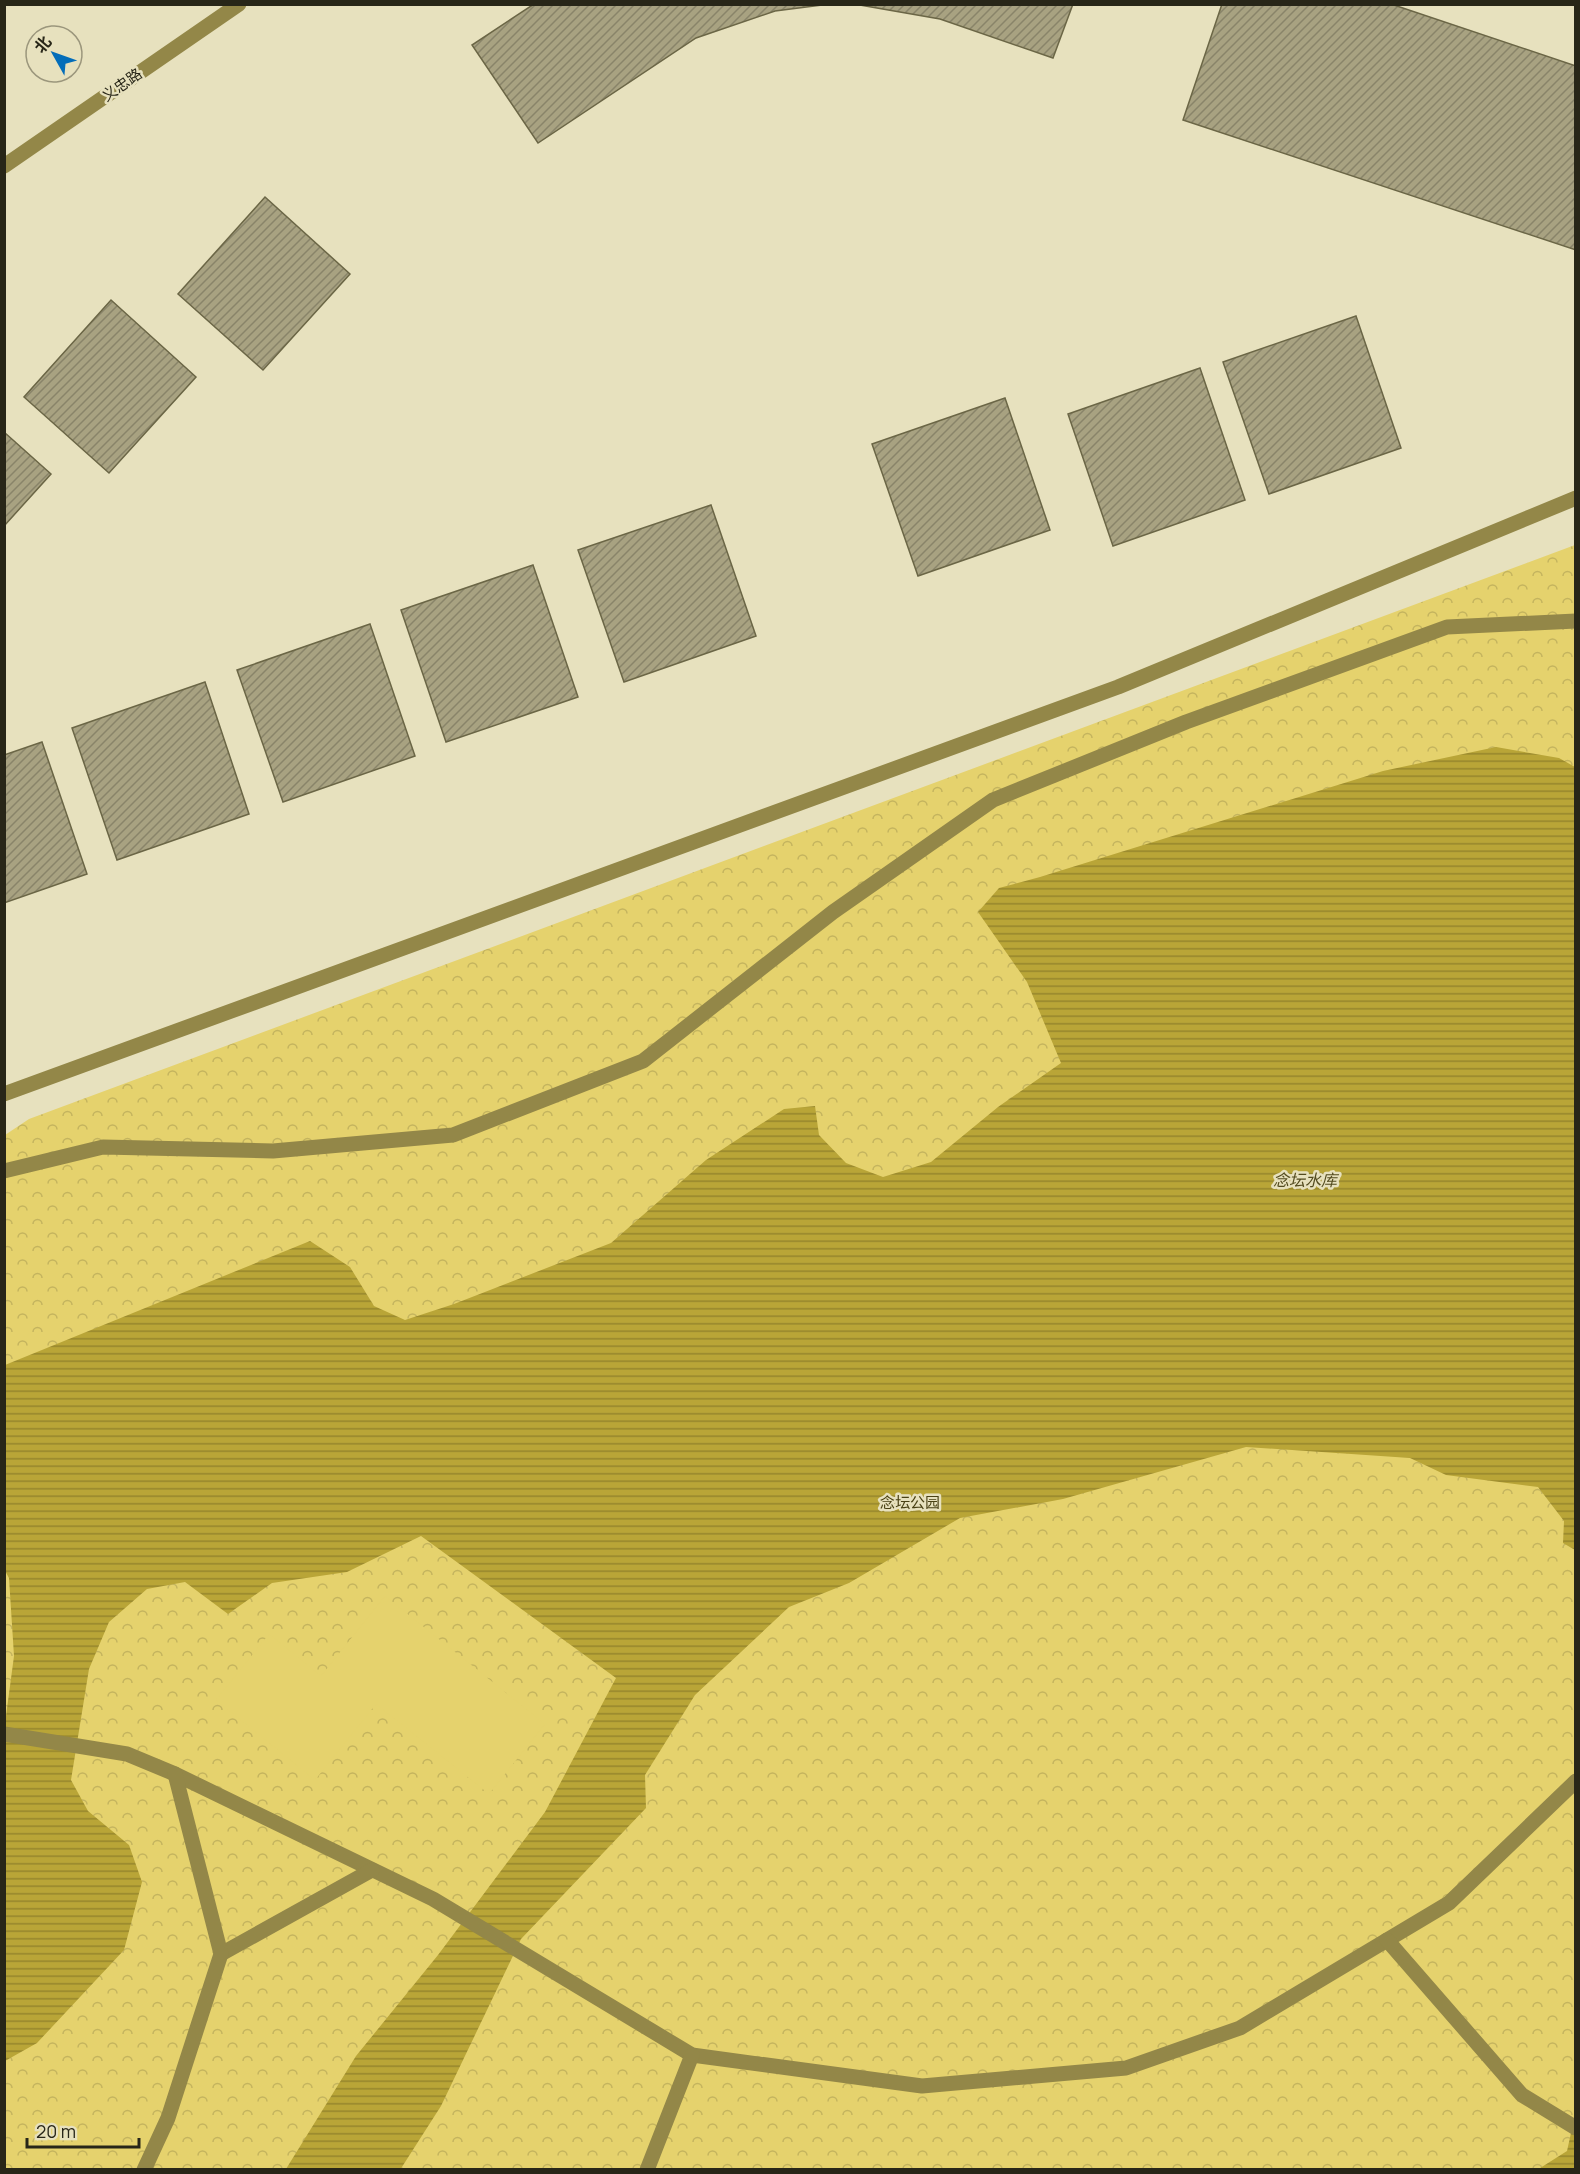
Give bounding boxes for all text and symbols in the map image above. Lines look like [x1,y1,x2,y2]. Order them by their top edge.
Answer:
north arrow [24,24,84,84]
text: 北 [29,31,56,58]
street label: 义忠路 [97,63,146,106]
water label: 念坛水库 [1273,1169,1340,1191]
park label: 念坛公园 [880,1492,940,1513]
scale bar [27,2111,140,2149]
text: 20 m [36,2119,76,2143]

